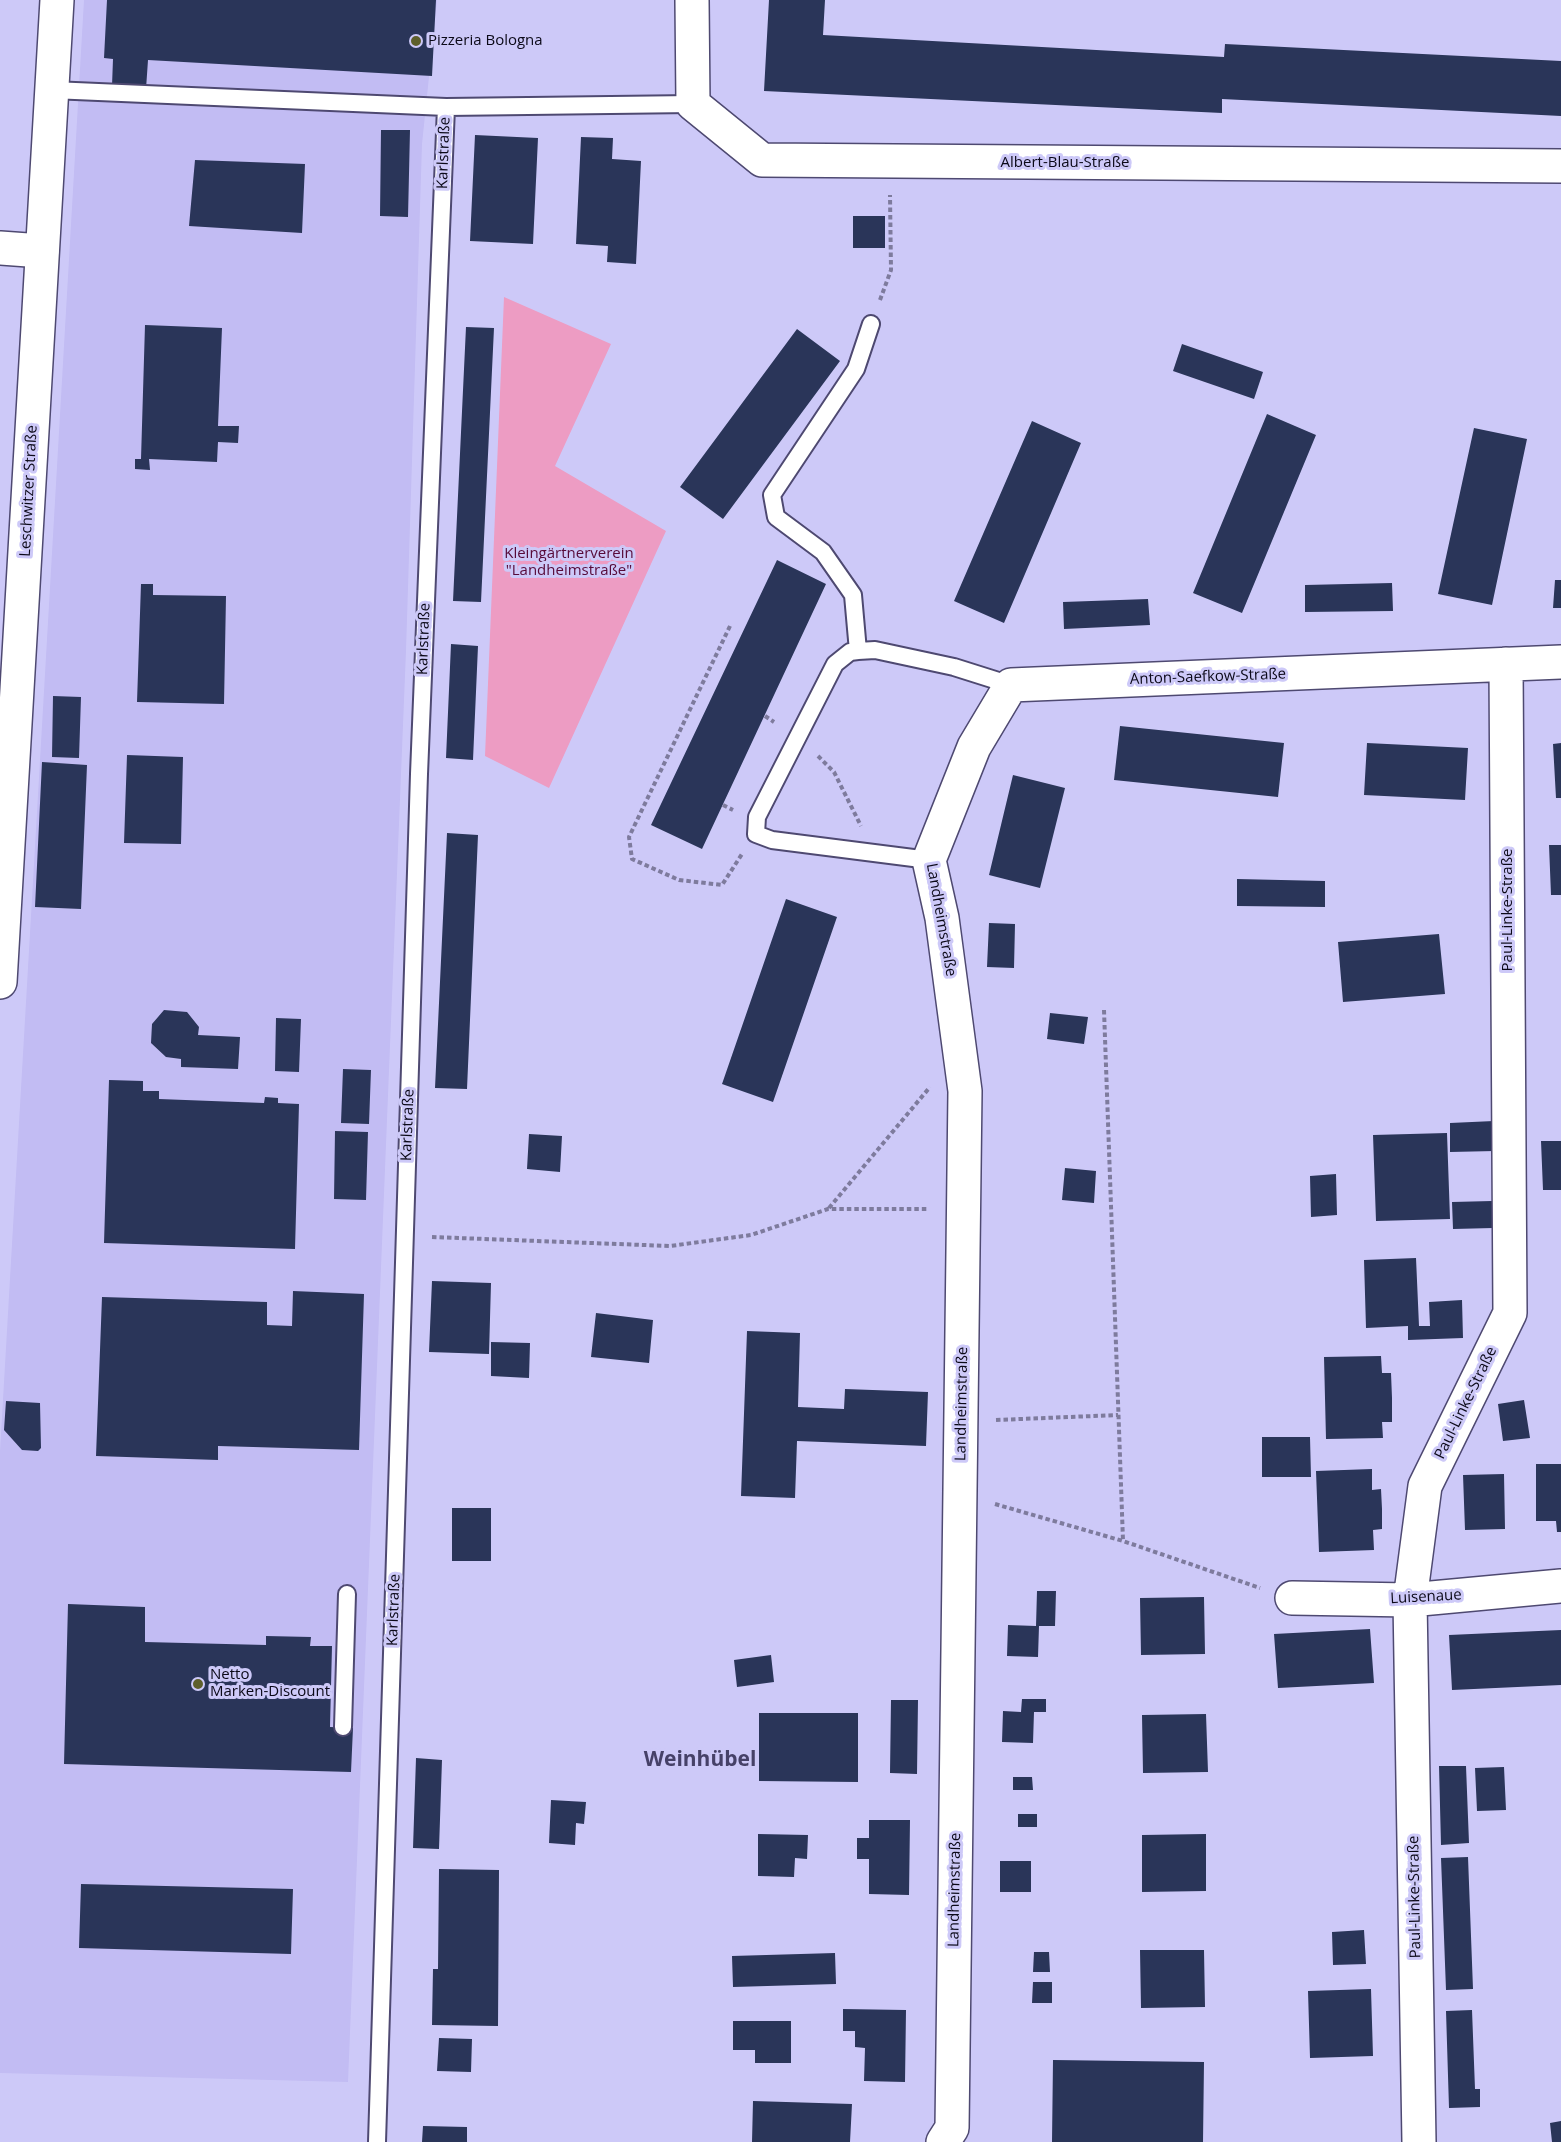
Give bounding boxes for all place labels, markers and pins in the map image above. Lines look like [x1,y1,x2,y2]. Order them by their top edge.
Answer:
place label: Pizzeria Bologna [428,32,543,50]
marker: Pizzeria Bologna [409,34,423,48]
place label: Netto Marken-Discount [210,1666,330,1701]
marker: Netto Marken-Discount [191,1677,205,1691]

